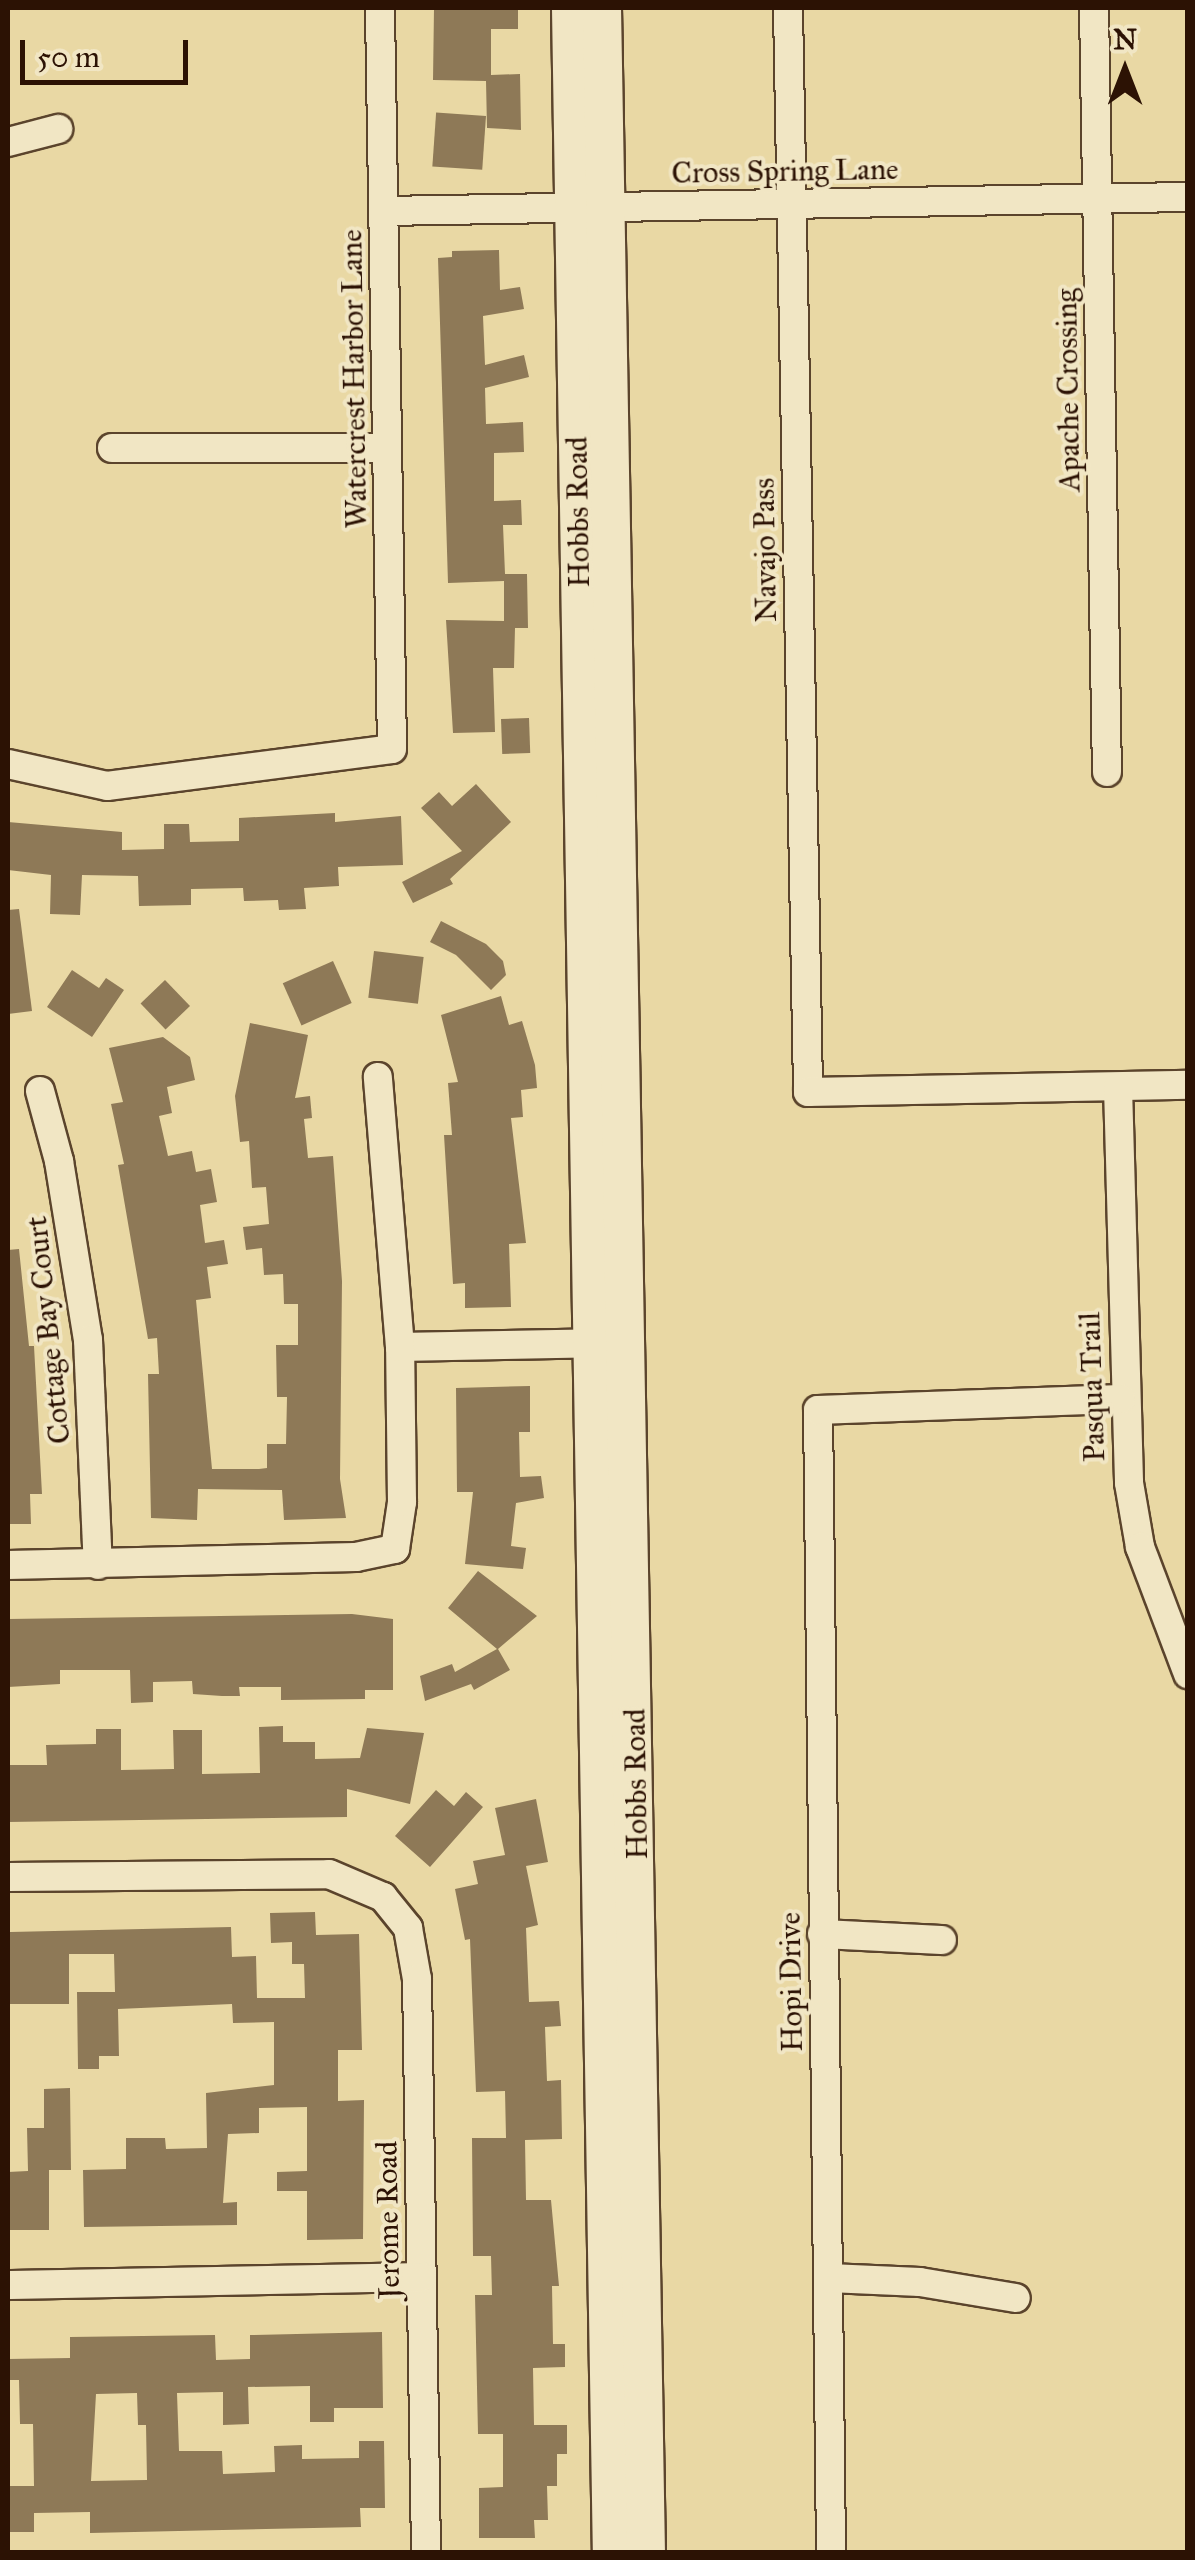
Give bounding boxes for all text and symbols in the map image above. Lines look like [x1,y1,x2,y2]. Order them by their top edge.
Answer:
scale bar [25,20,192,82]
north arrow [1075,20,1175,120]
text: N [1113,22,1137,57]
text: 50 m [37,39,100,75]
street label: Cross Spring Lane [671,151,899,191]
street label: Watercrest Harbor Lane [333,229,375,529]
street label: Apache Crossing [1048,288,1088,492]
street label: Hobbs Road [559,436,597,588]
street label: Navajo Pass [746,477,784,623]
street label: Cottage Bay Court [18,1214,78,1446]
street label: Pasqua Trail [1071,1312,1113,1462]
street label: Hobbs Road [617,1708,655,1860]
street label: Hopi Drive [772,1912,810,2052]
street label: Jerome Road [369,2141,407,2299]

